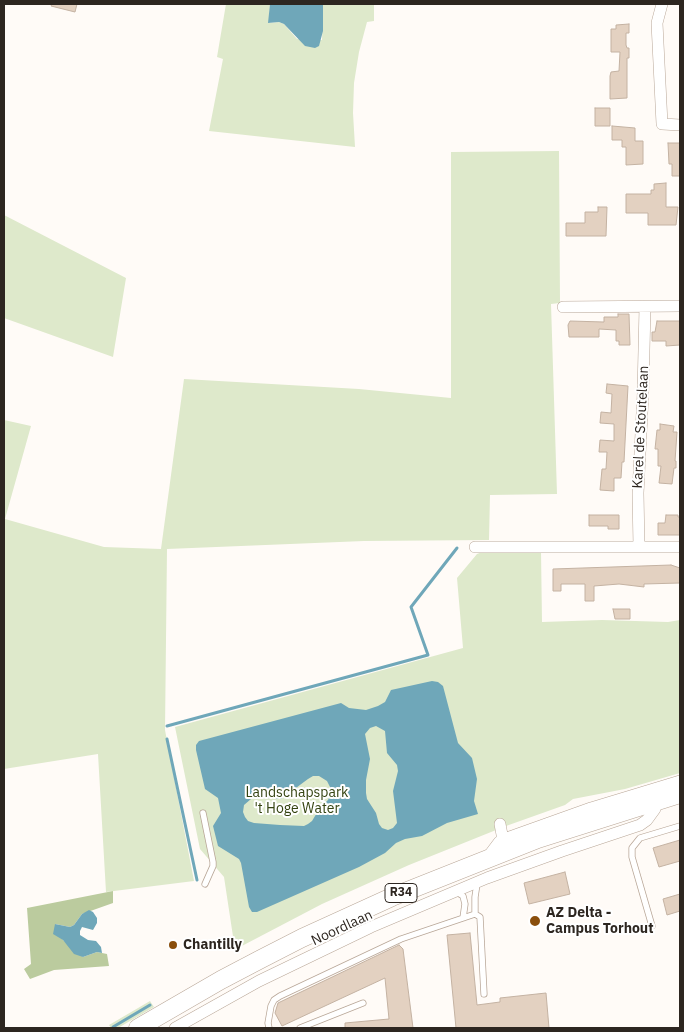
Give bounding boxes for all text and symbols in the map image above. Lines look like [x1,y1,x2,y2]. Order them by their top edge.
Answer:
street label: Karel de Stoutelaan [629,365,653,489]
park label: Landschapspark 't Hoge Water [246,785,348,818]
road number: R34 [385,884,417,902]
place label: AZ Delta - Campus Torhout [546,905,654,938]
street label: Noordlaan [309,907,375,949]
marker: AZ Delta - Campus Torhout [528,914,542,928]
place label: Chantilly [183,937,242,953]
marker: Chantilly [167,939,179,951]

